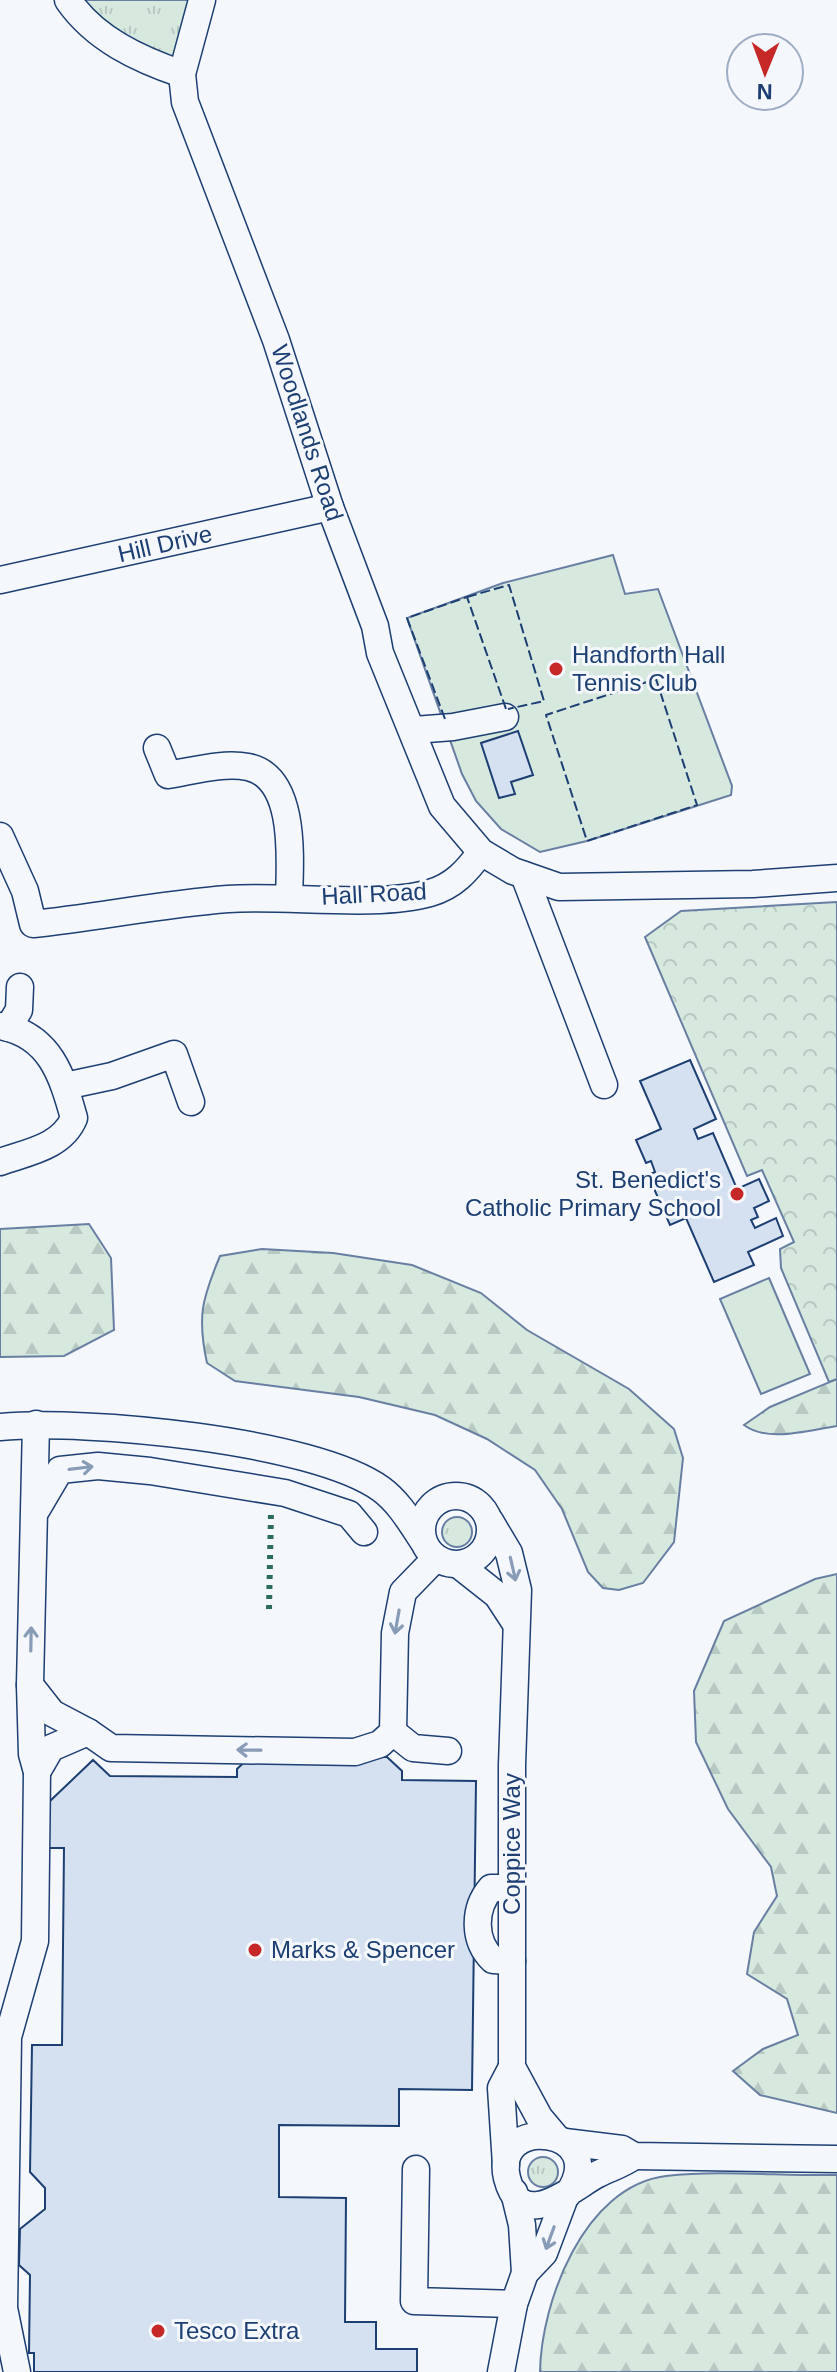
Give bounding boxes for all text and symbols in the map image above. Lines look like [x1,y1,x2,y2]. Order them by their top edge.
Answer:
north arrow [725,32,805,112]
text: N [756,79,773,104]
street label: Woodlands Road [266,341,349,524]
street label: Hill Drive [115,520,215,567]
place label: Handforth Hall Tennis Club [572,641,725,696]
marker: Handforth Hall Tennis Club [547,660,565,678]
street label: Hall Road [321,877,427,910]
place label: St. Benedict's Catholic Primary School [465,1166,721,1221]
marker: St. Benedict's Catholic Primary School [728,1185,746,1203]
one-way arrow [67,1460,94,1475]
one-way arrow [506,1555,521,1581]
one-way arrow [389,1609,404,1634]
one-way arrow [23,1626,39,1653]
one-way arrow [236,1743,263,1758]
street label: Coppice Way [498,1773,525,1915]
place label: Marks & Spencer [271,1936,455,1963]
marker: Marks & Spencer [246,1941,264,1959]
one-way arrow [542,2225,556,2250]
place label: Tesco Extra [174,2317,300,2344]
marker: Tesco Extra [149,2322,167,2340]

